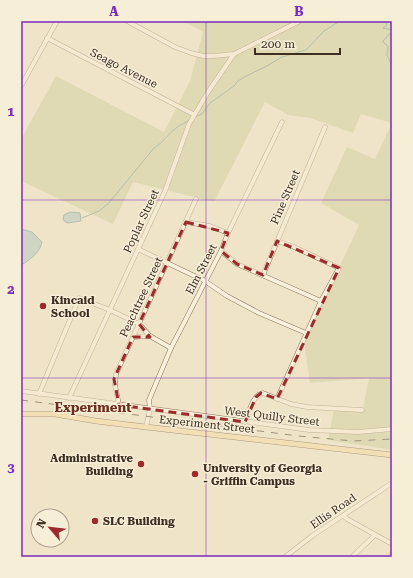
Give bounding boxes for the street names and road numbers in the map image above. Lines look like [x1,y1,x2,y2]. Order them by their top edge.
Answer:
street label: Seago Avenue [88,46,160,91]
street label: Pine Street [268,168,303,226]
street label: Poplar Street [121,187,162,255]
street label: Elm Street [183,242,220,297]
street label: Peachtree Street [117,255,166,339]
street label: West Quilly Street [224,404,320,429]
street label: Experiment Street [158,413,255,436]
street label: Ellis Road [308,491,359,531]

